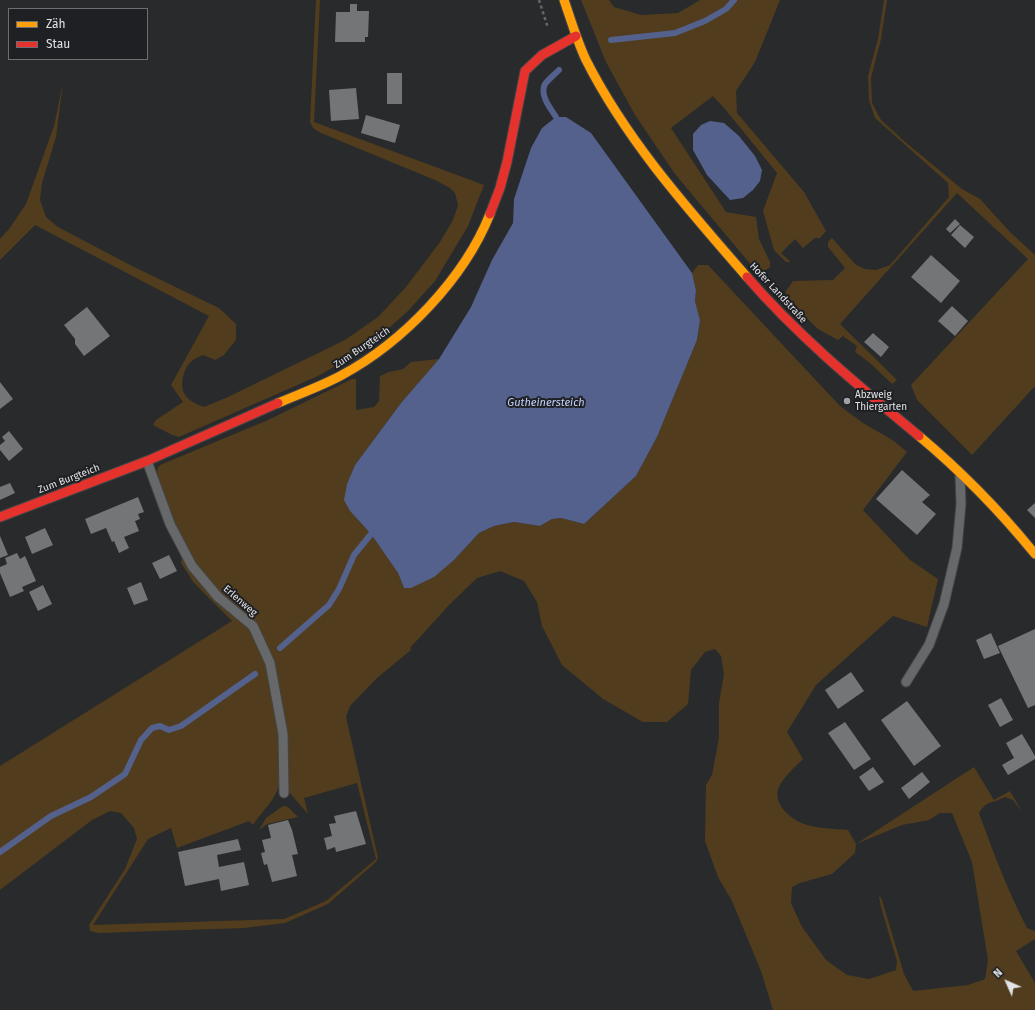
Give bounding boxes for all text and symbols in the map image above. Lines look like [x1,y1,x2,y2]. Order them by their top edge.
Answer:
legend [8,8,148,60]
text: Zäh [46,17,66,31]
text: Stau [46,37,70,51]
street label: Hofer Landstraße [747,260,809,326]
street label: Zum Burgteich [332,325,392,371]
place label: Abzweig Thiergarten [855,389,907,412]
water label: Gutheinersteich [507,396,585,410]
marker: Abzweig Thiergarten [842,396,852,406]
street label: Zum Burgteich [36,462,102,496]
street label: Erlenweg [221,583,259,619]
north arrow [987,962,1027,1002]
text: N [991,966,1005,980]

